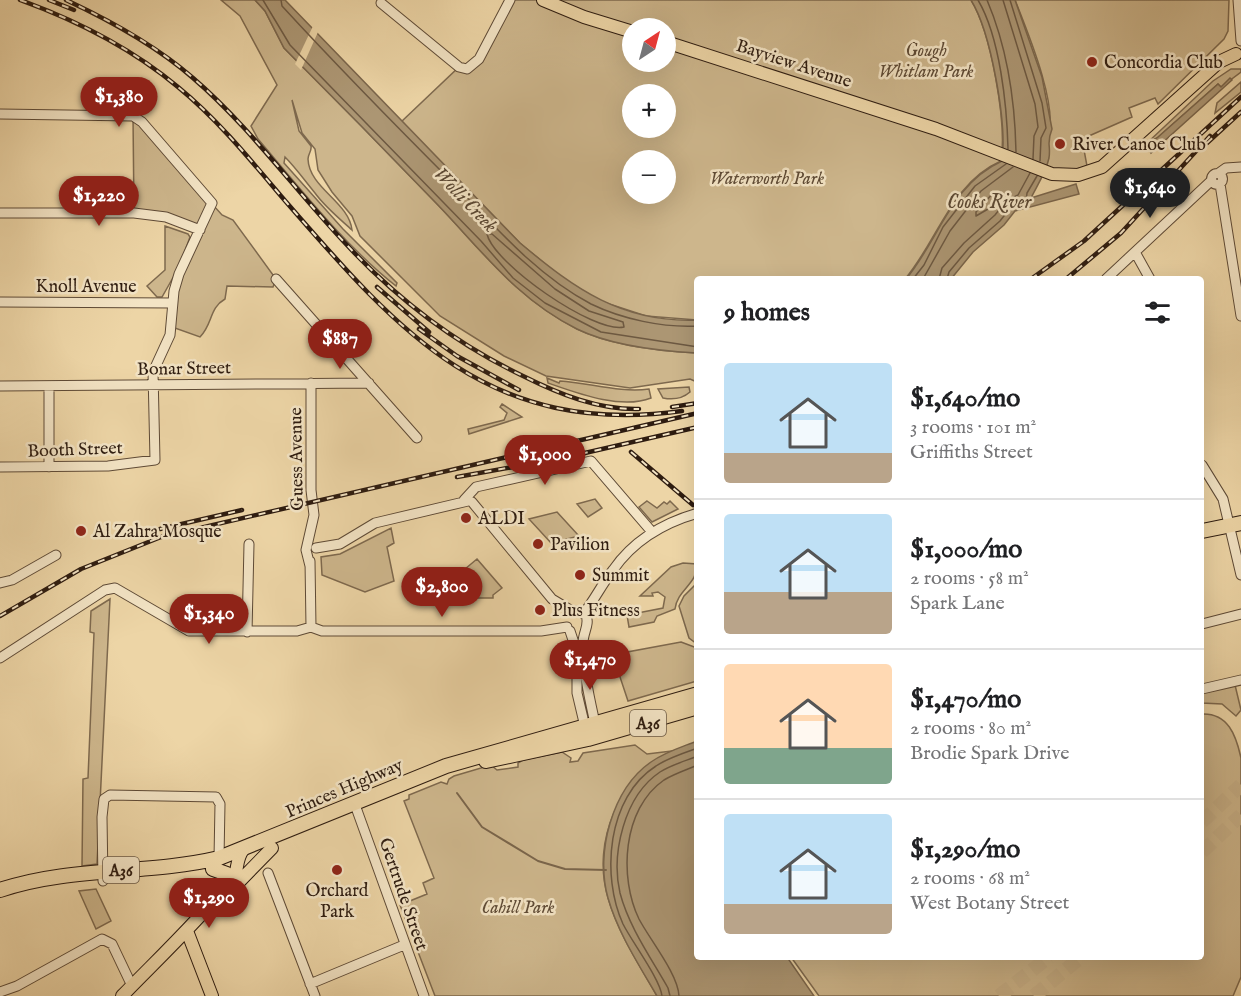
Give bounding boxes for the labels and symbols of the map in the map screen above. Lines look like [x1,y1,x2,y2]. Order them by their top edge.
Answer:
north arrow [622,18,676,72]
street label: Bayview Avenue [733,35,854,94]
park label: Gough Whitlam Park [878,40,974,84]
place label: Concordia Club [1104,52,1223,75]
marker: Concordia Club [1085,55,1099,69]
pin: $1,380 [70,77,168,128]
place label: River Canoe Club [1072,134,1206,157]
marker: River Canoe Club [1053,137,1067,151]
water label: Wolli Creek [428,162,502,238]
park label: Waterworth Park [710,168,824,191]
pin: $1,640 [1101,168,1199,219]
pin: $1,220 [50,176,148,227]
water label: Cooks River [947,190,1032,215]
street label: Knoll Avenue [35,276,137,299]
pin: $887 [304,319,376,370]
street label: Bonar Street [137,357,231,382]
street label: Guess Avenue [285,407,310,511]
pin: $1,000 [496,435,594,486]
street label: Booth Street [27,437,123,464]
place label: ALDI [477,508,525,531]
marker: ALDI [459,511,473,525]
place label: Al Zahra Mosque [92,521,222,544]
marker: Al Zahra Mosque [74,524,88,538]
place label: Pavilion [550,534,610,557]
marker: Pavilion [531,537,545,551]
place label: Summit [592,565,649,588]
pin: $2,800 [393,567,491,618]
marker: Summit [573,568,587,582]
pin: $1,340 [160,594,258,645]
place label: Plus Fitness [552,600,640,623]
marker: Plus Fitness [533,603,547,617]
pin: $1,470 [541,640,639,691]
road number: A36 [630,710,666,736]
street label: Princes Highway [282,754,407,824]
street label: Gertrude Street [373,835,433,954]
road number: A36 [103,857,139,883]
marker: Orchard Park [330,863,344,877]
pin: $1,290 [160,878,258,929]
place label: Orchard Park [306,880,369,924]
park label: Cahill Park [481,897,555,920]

